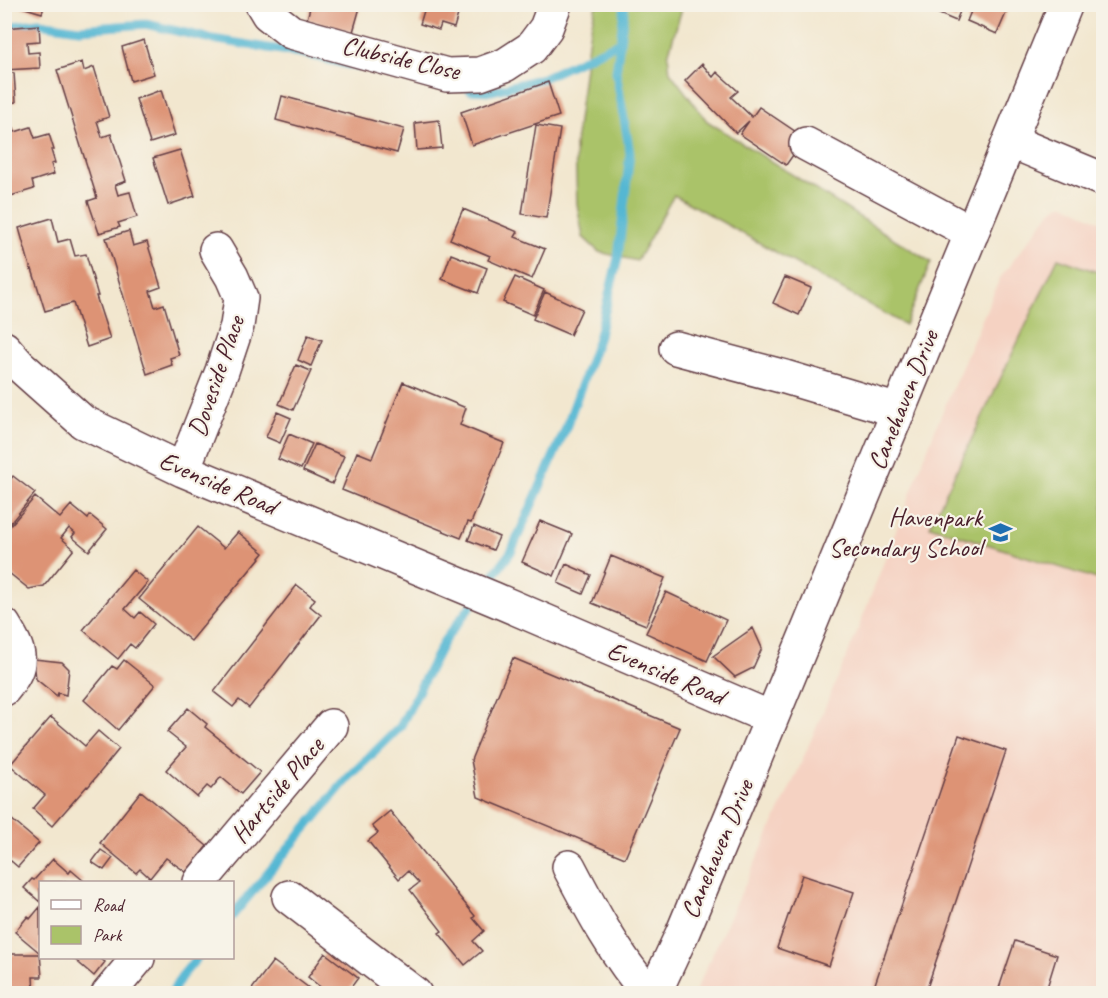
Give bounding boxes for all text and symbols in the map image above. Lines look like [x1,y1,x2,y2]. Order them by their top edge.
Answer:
street label: Clubside Close [339,28,464,88]
street label: Doveside Place [180,310,252,440]
street label: Canehaven Drive [860,324,947,475]
street label: Evenside Road [154,443,285,524]
place label: Havenpark Secondary School [829,501,987,564]
school or university icon: Havenpark Secondary School [987,519,1013,545]
street label: Evenside Road [602,633,733,714]
street label: Hartside Place [223,729,332,850]
street label: Canehaven Drive [673,773,762,923]
legend [39,881,234,959]
text: Road [93,894,126,916]
text: Park [93,924,123,946]

